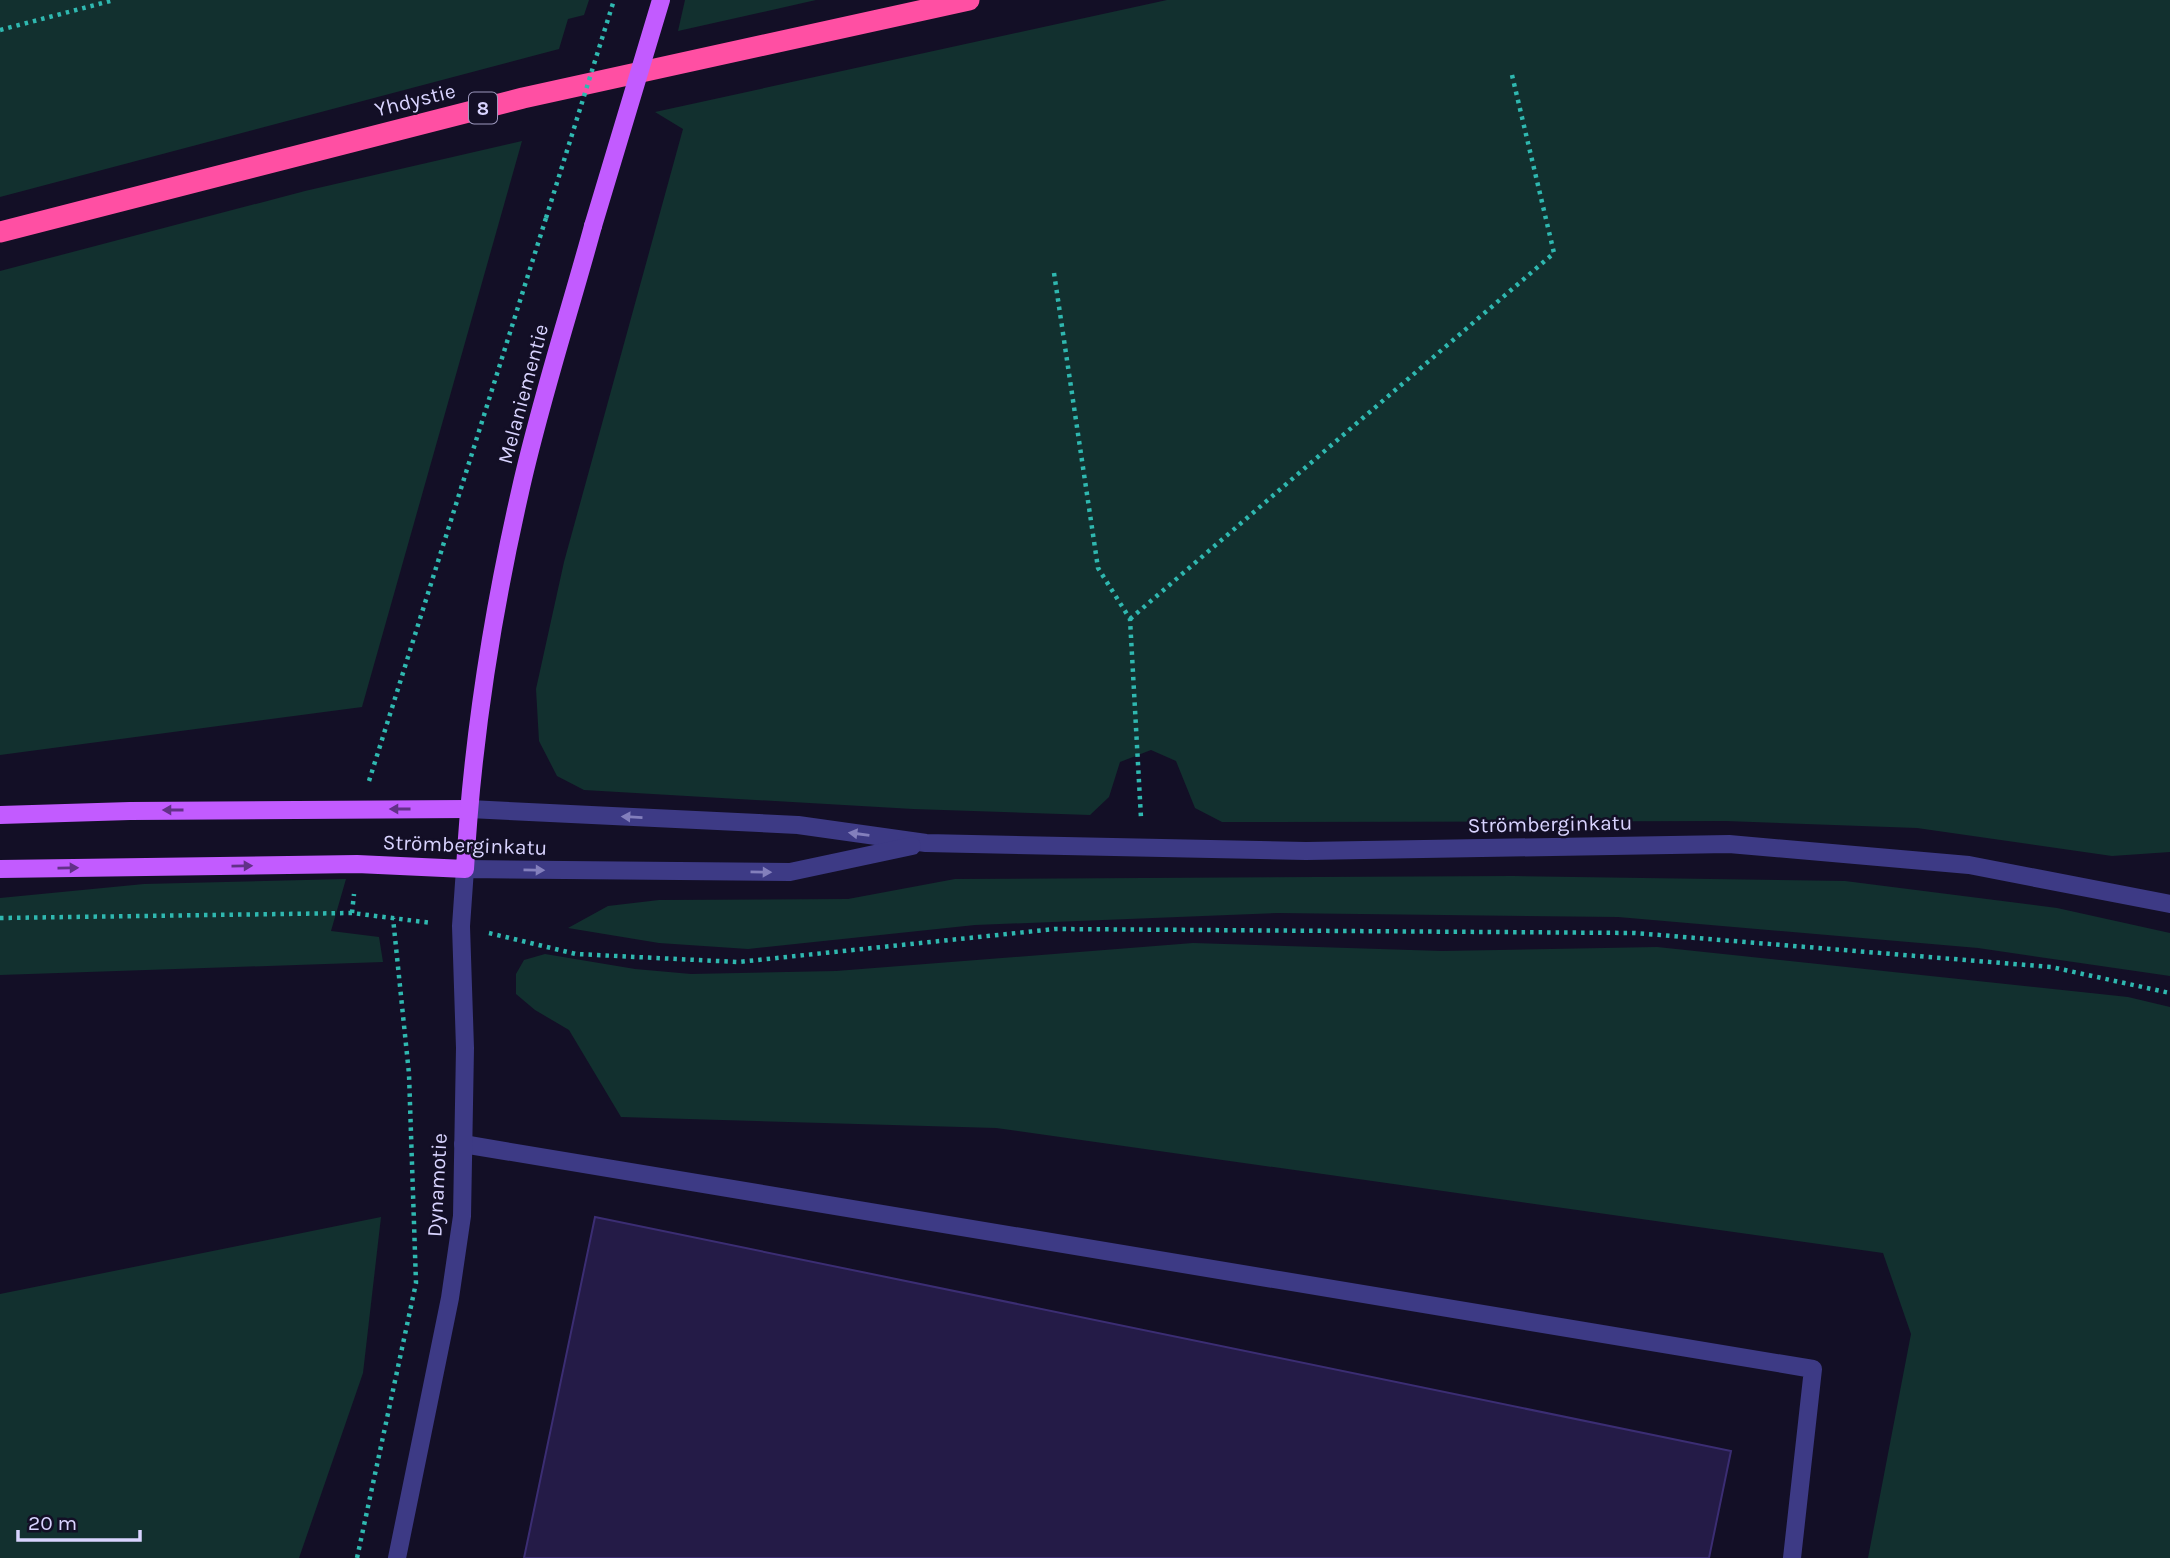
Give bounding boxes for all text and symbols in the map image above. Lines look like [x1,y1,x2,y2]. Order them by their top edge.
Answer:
street label: Yhdystie [372,78,458,122]
road number: 8 [469,92,497,124]
street label: Melaniementie [493,321,553,467]
one-way arrow [389,803,411,815]
one-way arrow [162,804,184,816]
one-way arrow [621,811,643,822]
street label: Strömberginkatu [1468,811,1632,837]
one-way arrow [848,828,870,839]
street label: Strömberginkatu [382,830,548,860]
one-way arrow [231,860,253,872]
one-way arrow [57,862,79,874]
one-way arrow [523,864,545,875]
one-way arrow [750,866,772,878]
street label: Dynamotie [422,1132,452,1238]
scale bar [18,1498,140,1542]
text: 20 m [28,1511,77,1535]

